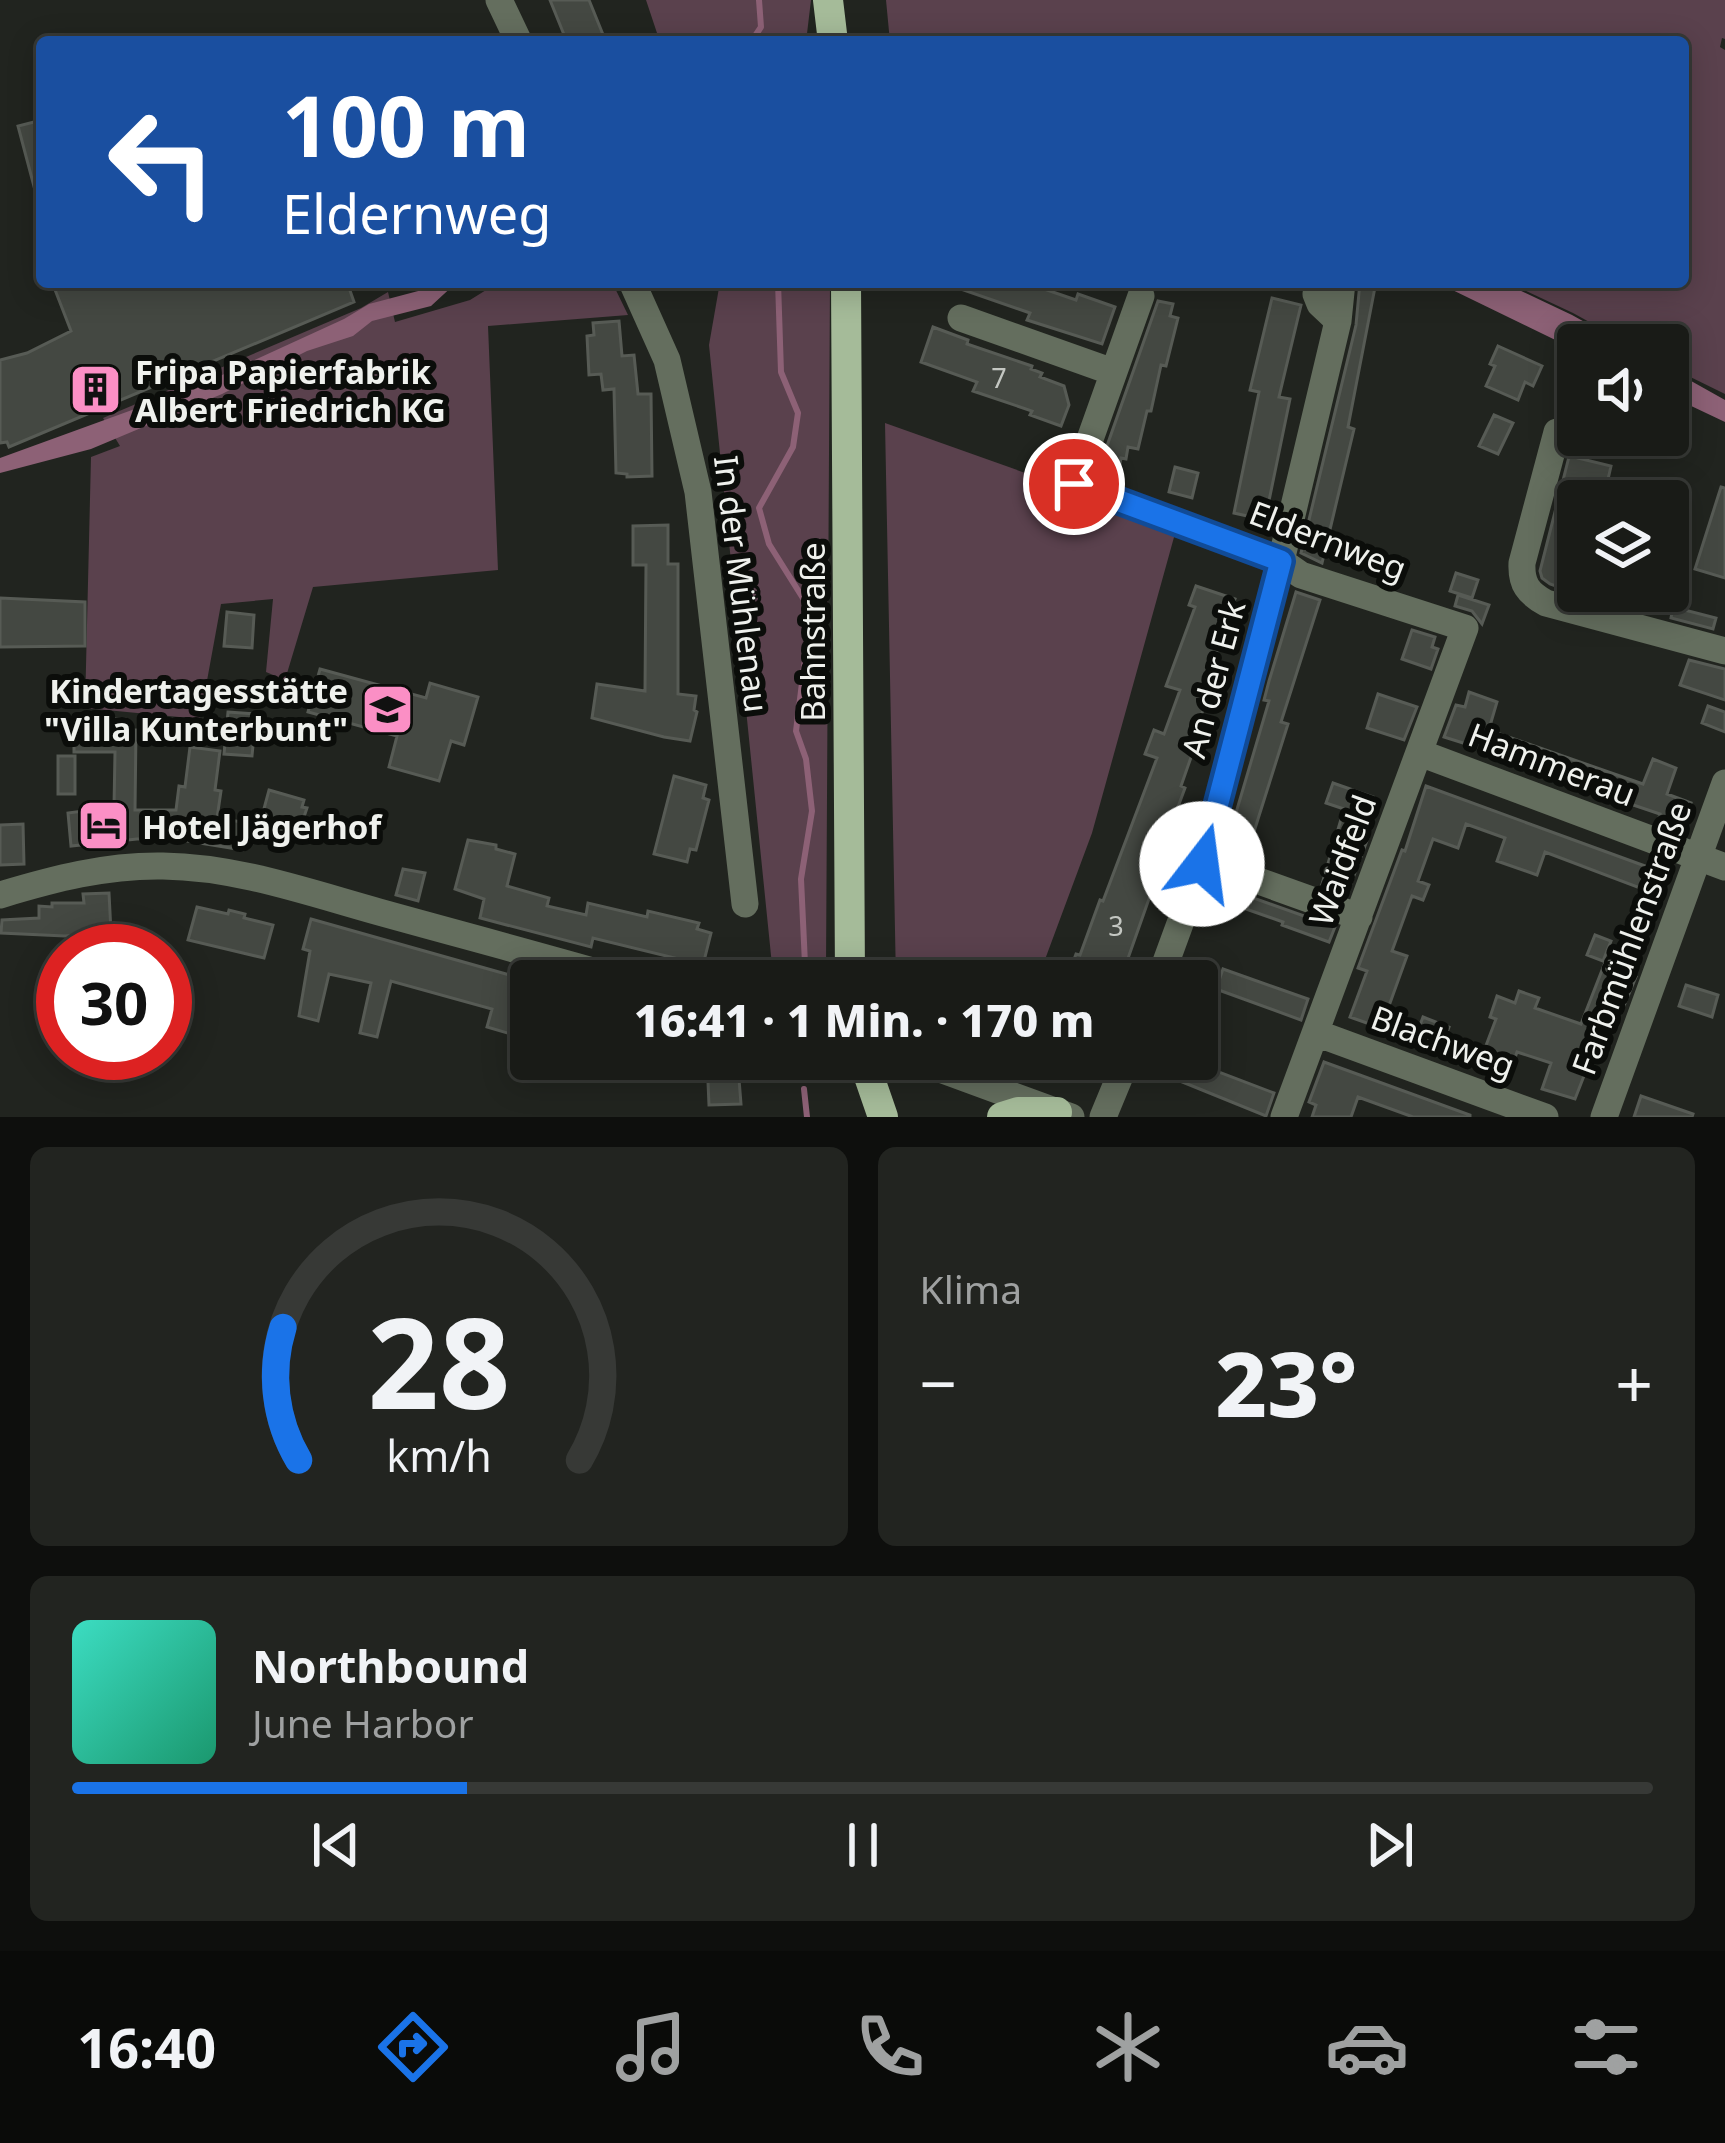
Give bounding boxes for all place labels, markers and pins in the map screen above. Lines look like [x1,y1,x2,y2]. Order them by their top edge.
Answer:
place label: Fripa Papierfabrik Albert Friedrich KG [135,349,446,432]
building icon: Fripa Papierfabrik Albert Friedrich KG [68,362,124,418]
pin [1023,433,1125,535]
place label: Kindertagesstätte "Villa Kunterbunt" [44,668,348,751]
school or university icon: Kindertagesstätte "Villa Kunterbunt" [359,681,415,737]
hotel icon: Hotel Jägerhof [75,798,131,854]
place label: Hotel Jägerhof [142,804,383,849]

